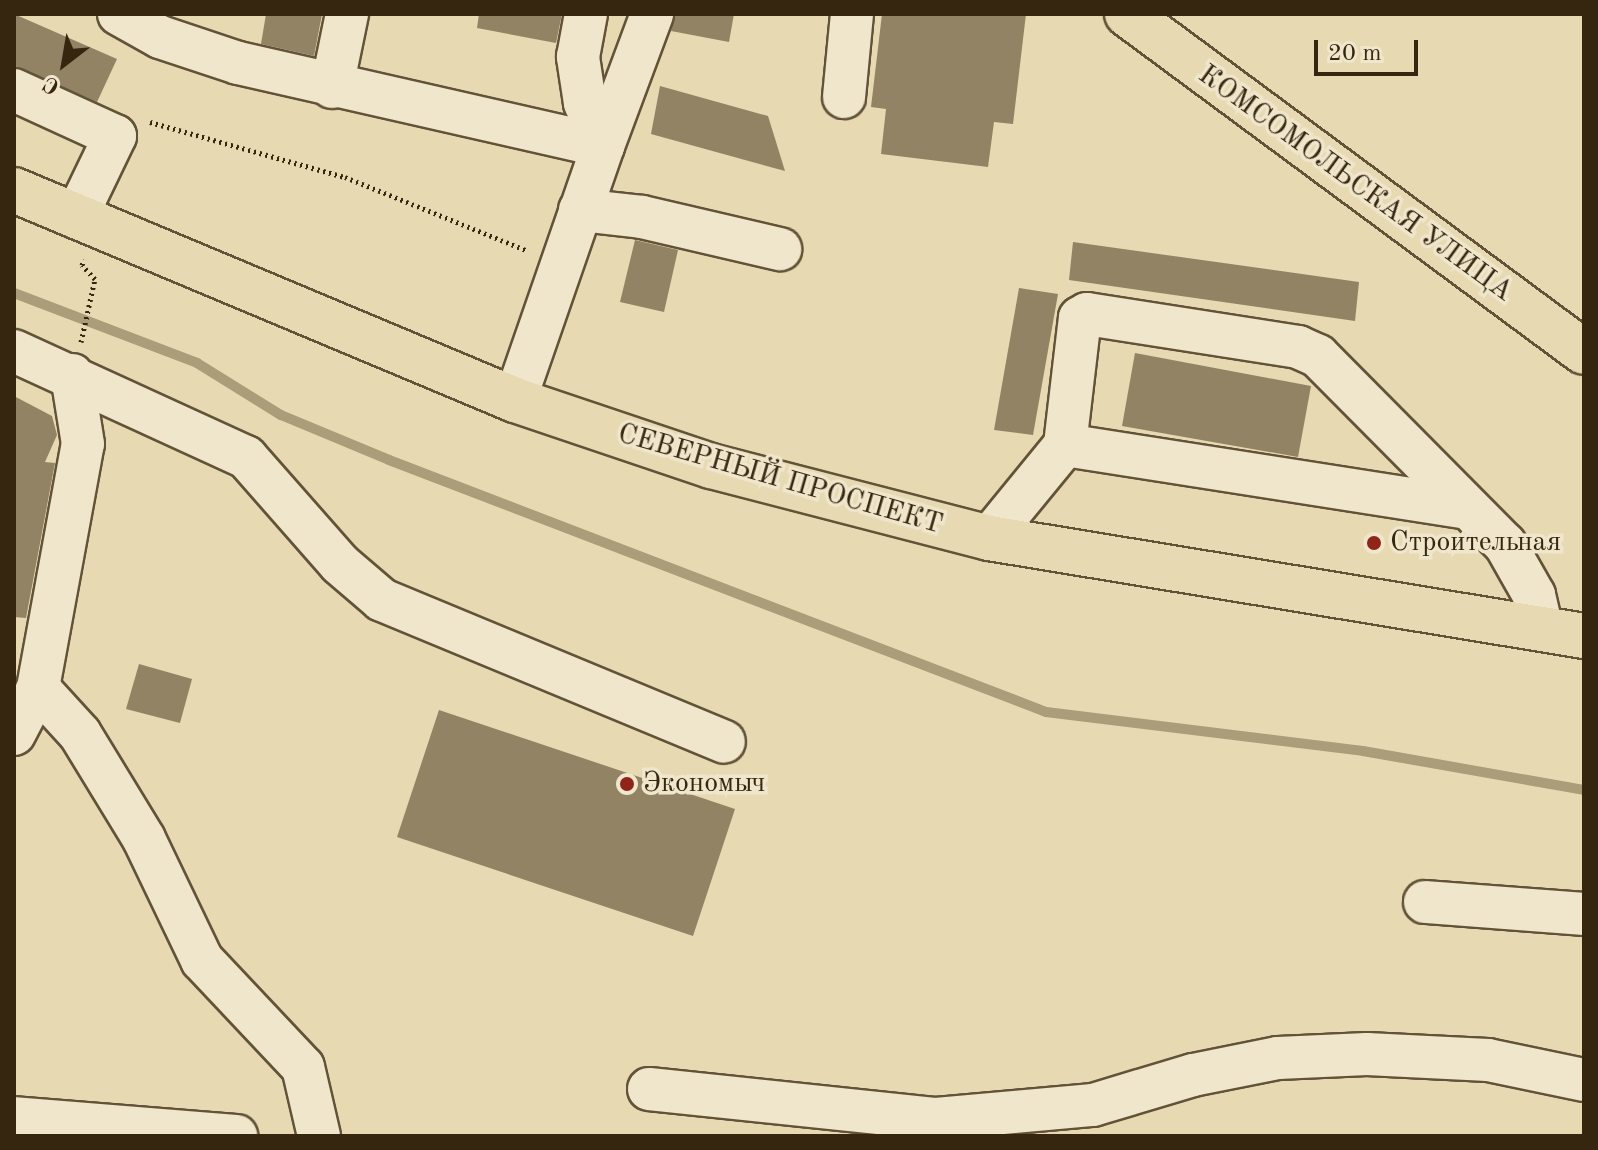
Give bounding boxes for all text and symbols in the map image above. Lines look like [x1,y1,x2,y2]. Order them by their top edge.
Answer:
north arrow [24,24,104,104]
scale bar [1318,24,1422,74]
text: 20 m [1328,42,1382,66]
street label: КОМСОМОЛЬСКАЯ УЛИЦА [1191,59,1519,309]
text: С [40,71,64,98]
street label: СЕВЕРНЫЙ ПРОСПЕКТ [614,418,946,542]
place label: Строительная [1390,526,1561,560]
marker: Строительная [1365,534,1383,552]
place label: Экономыч [643,767,765,801]
marker: Экономыч [618,775,636,793]

